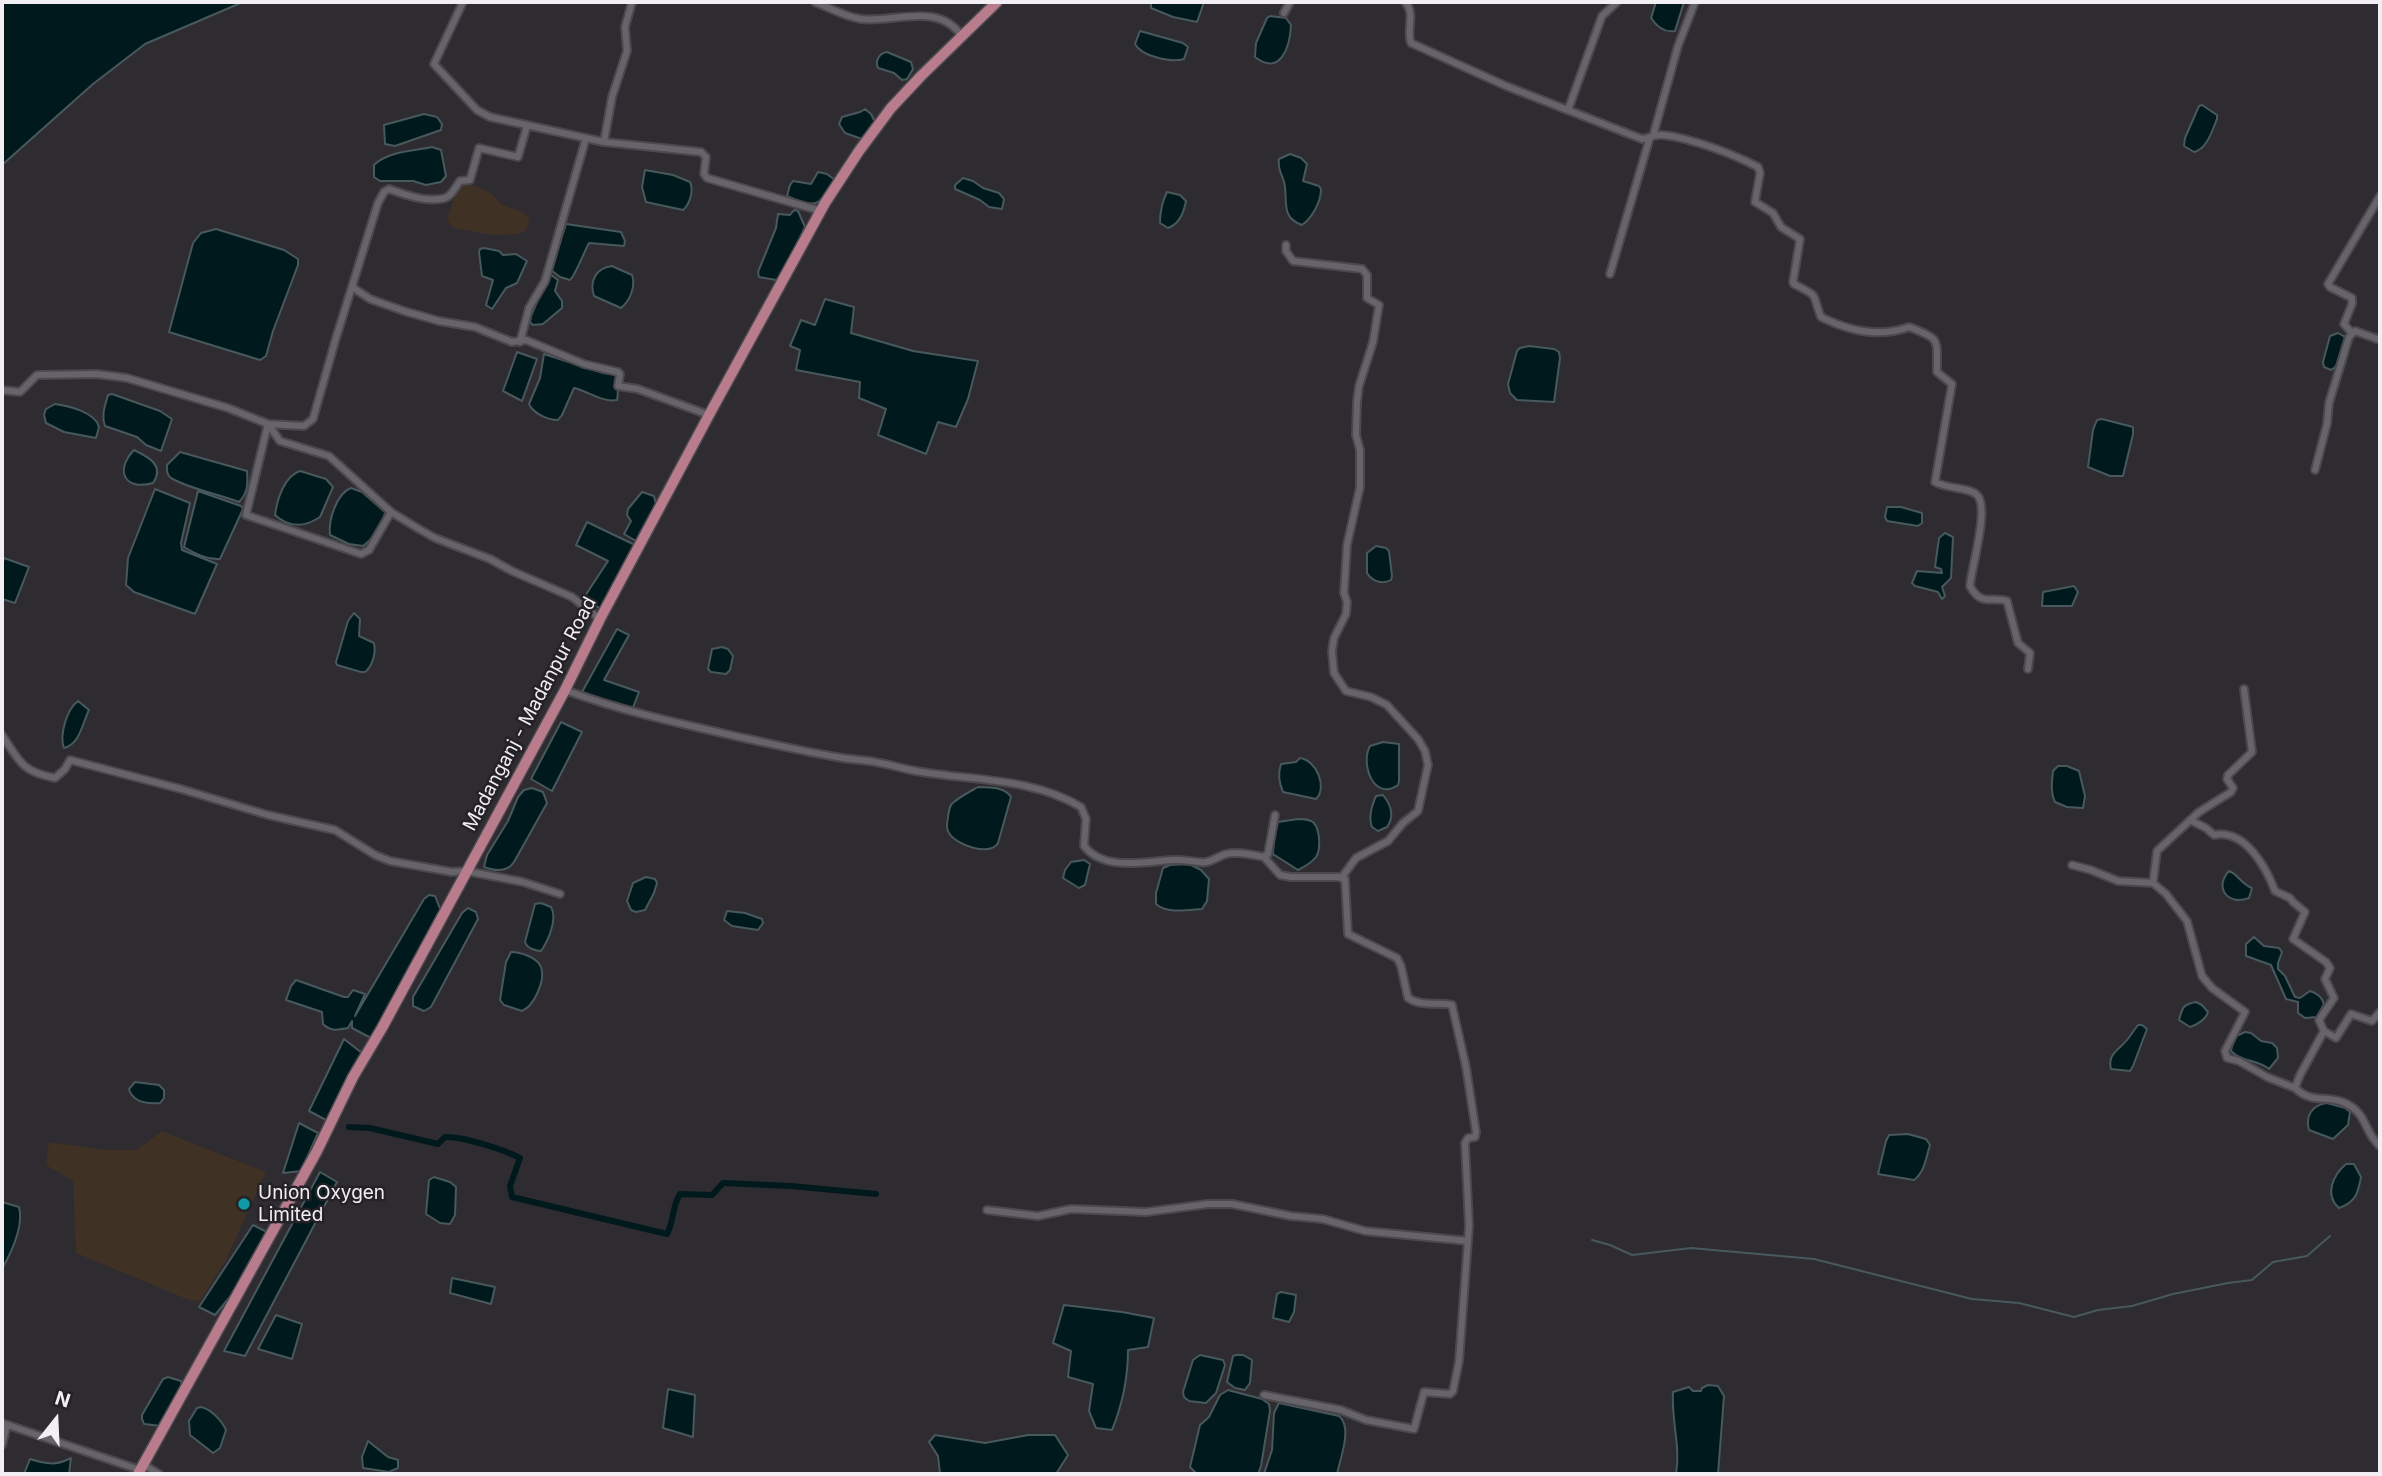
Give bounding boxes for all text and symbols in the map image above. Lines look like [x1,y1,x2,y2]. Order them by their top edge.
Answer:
street label: Madanganj - Madanpur Road [459,593,601,835]
place label: Union Oxygen Limited [258,1182,385,1226]
marker: Union Oxygen Limited [236,1196,252,1212]
north arrow [21,1385,91,1455]
text: N [52,1386,73,1413]

